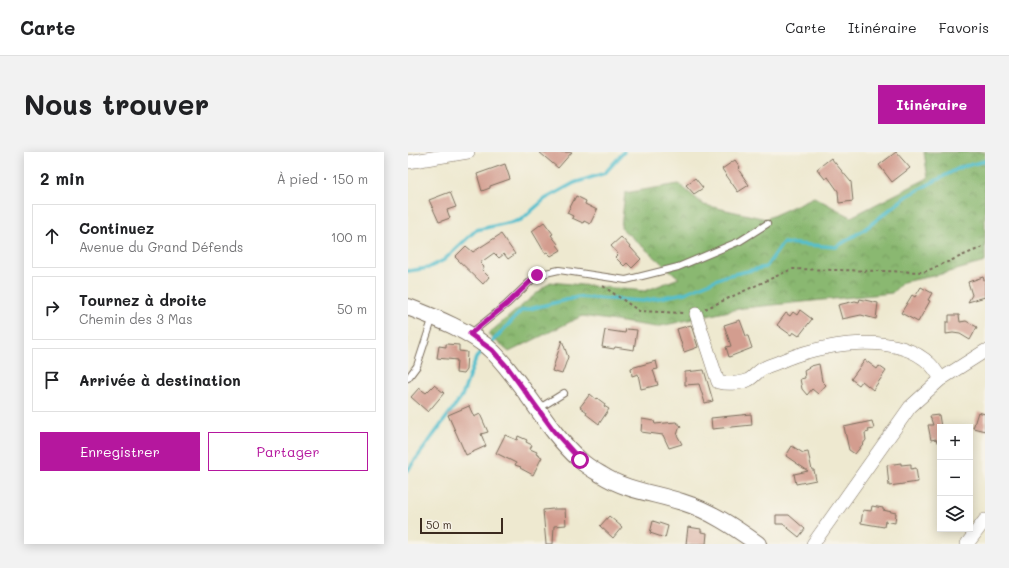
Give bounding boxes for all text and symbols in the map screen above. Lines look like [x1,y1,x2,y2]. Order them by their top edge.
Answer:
text: Carte [20,15,75,40]
text: Carte [785,18,826,37]
text: Itinéraire [848,18,917,37]
text: Favoris [939,18,989,37]
button: Itinéraire [878,85,985,124]
text: Nous trouver [24,86,209,122]
text: 2 min [40,167,85,189]
text: À pied · 150 m [277,170,368,187]
text: Continuez [79,218,154,238]
icon: ahead [41,225,63,247]
text: 100 m [331,228,367,245]
text: Avenue du Grand Défends [79,238,243,255]
route end [528,266,546,284]
text: Tournez à droite [79,290,207,310]
icon: right [41,297,63,319]
text: 50 m [337,300,367,317]
text: Chemin des 3 Mas [79,310,193,327]
icon: arrive [41,369,63,391]
text: Arrivée à destination [79,370,241,390]
map controls [937,424,973,532]
button: + [937,424,973,460]
button: Enregistrer [40,432,200,471]
button: Partager [208,432,368,471]
route start [571,451,589,469]
button: − [937,460,973,496]
button: layers [937,496,973,532]
scale bar [420,516,503,535]
text: 50 m [426,517,452,532]

